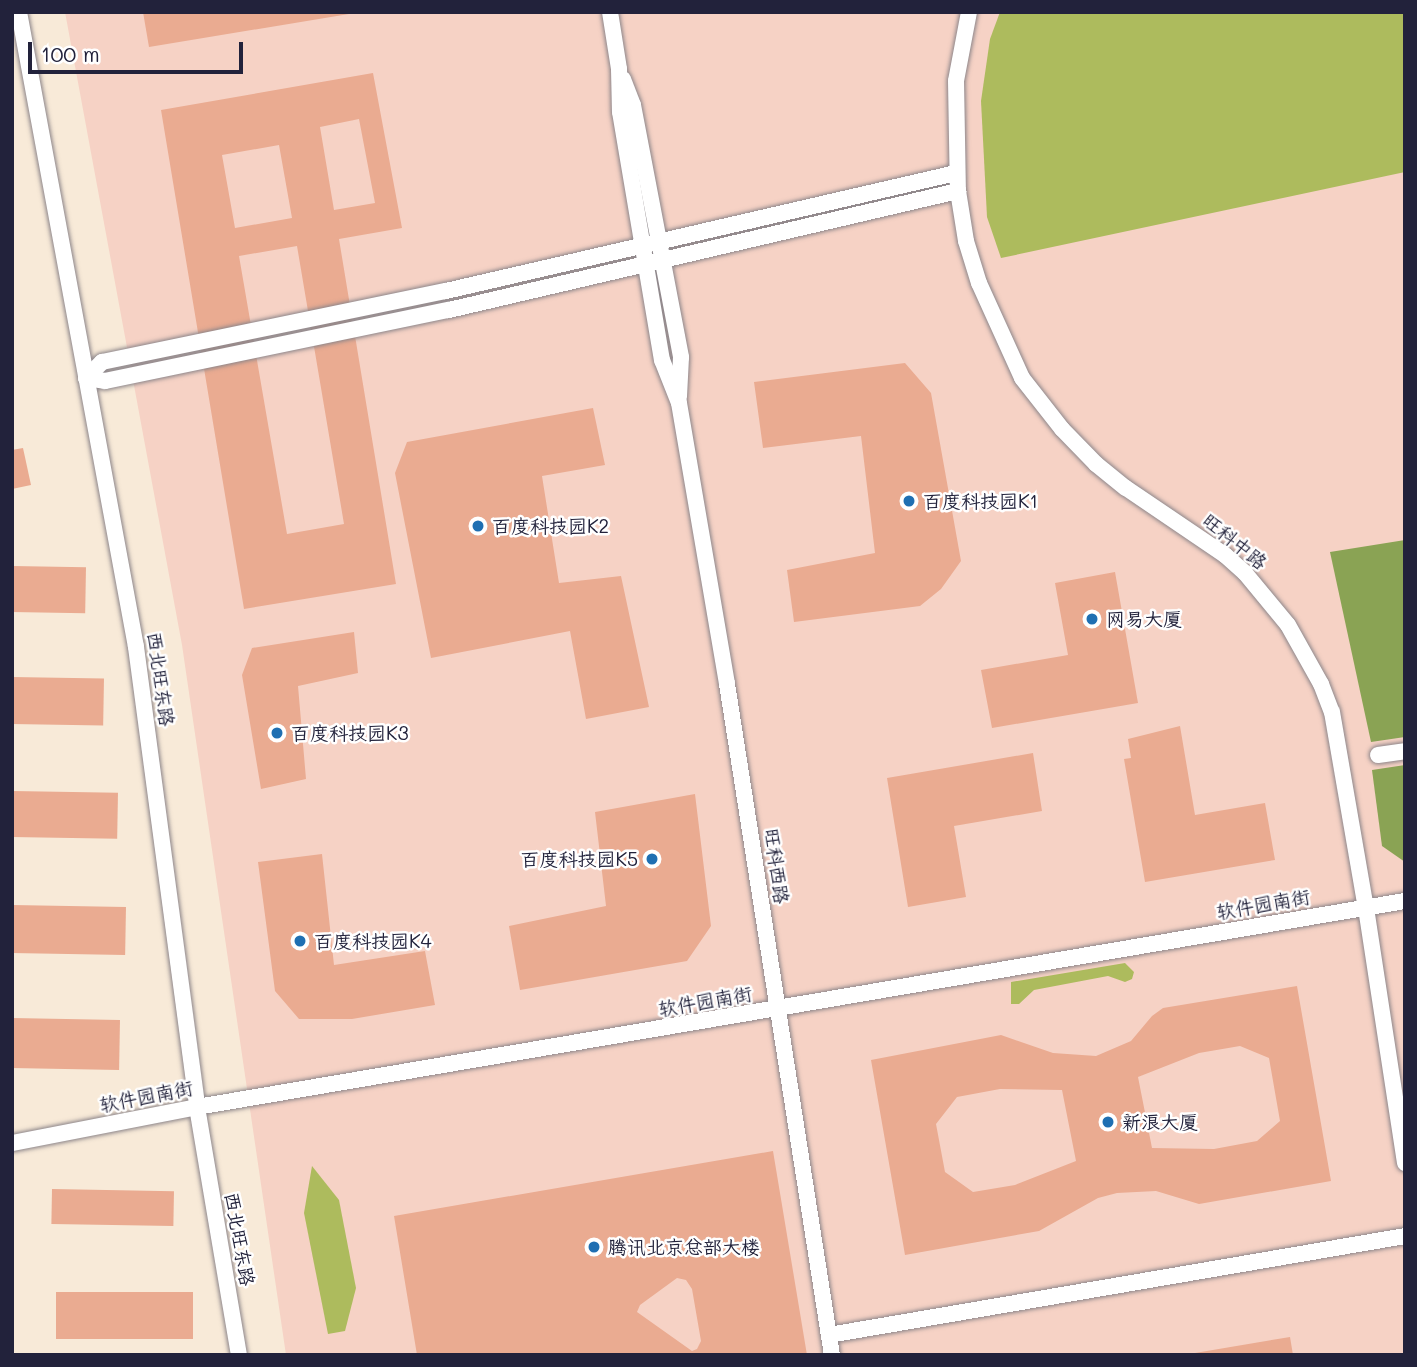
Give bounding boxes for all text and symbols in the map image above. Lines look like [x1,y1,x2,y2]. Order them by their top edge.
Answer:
scale bar [32,28,247,72]
text: 100 m [41,40,100,67]
place label: 百度科技园K1 [923,490,1038,512]
marker: 百度科技园K1 [901,493,917,509]
street label: 旺科中路 [1198,508,1272,574]
place label: 百度科技园K2 [492,515,609,537]
marker: 百度科技园K2 [470,518,486,534]
place label: 网易大厦 [1106,608,1182,630]
marker: 网易大厦 [1084,611,1100,627]
street label: 西北旺东路 [143,630,179,728]
place label: 百度科技园K3 [291,722,409,744]
marker: 百度科技园K3 [269,725,285,741]
street label: 旺科西路 [760,827,794,905]
place label: 百度科技园K5 [520,848,638,870]
marker: 百度科技园K5 [644,851,660,867]
street label: 软件园南街 [1214,885,1312,923]
place label: 百度科技园K4 [314,930,432,952]
marker: 百度科技园K4 [292,933,308,949]
street label: 软件园南街 [656,982,754,1020]
street label: 软件园南街 [97,1076,195,1116]
place label: 新浪大厦 [1122,1111,1198,1133]
marker: 新浪大厦 [1100,1114,1116,1130]
street label: 西北旺东路 [221,1190,259,1288]
place label: 腾讯北京总部大楼 [608,1236,760,1258]
marker: 腾讯北京总部大楼 [586,1239,602,1255]

